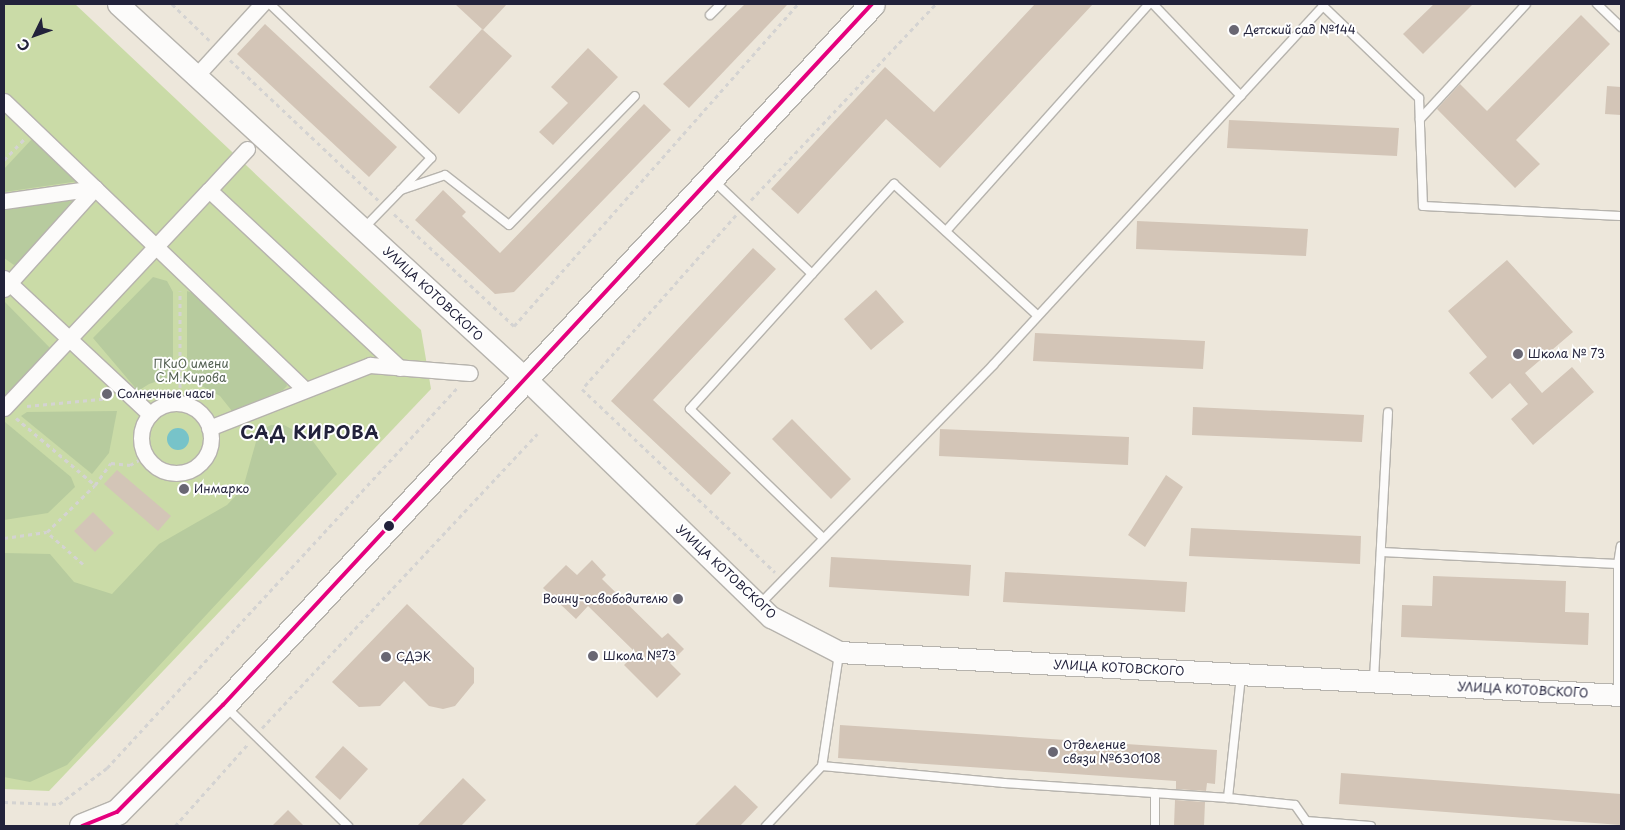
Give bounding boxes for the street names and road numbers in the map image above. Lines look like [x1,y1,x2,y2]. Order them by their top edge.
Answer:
street label: УЛИЦА КОТОВСКОГО [380,244,486,344]
street label: УЛИЦА КОТОВСКОГО [673,522,779,622]
street label: УЛИЦА КОТОВСКОГО [1053,657,1185,679]
street label: УЛИЦА КОТОВСКОГО [1457,679,1589,701]

